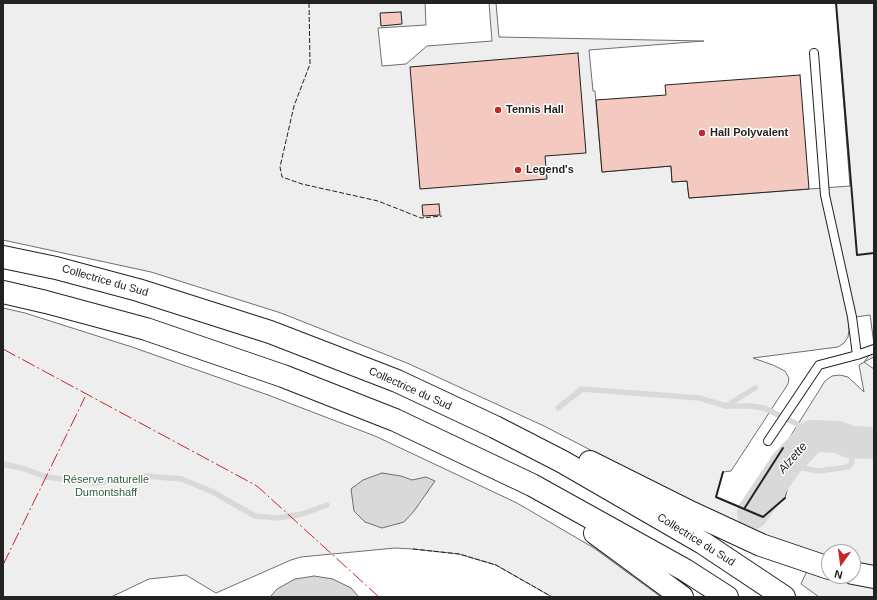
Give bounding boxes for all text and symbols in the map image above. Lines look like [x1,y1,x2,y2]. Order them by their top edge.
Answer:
place label: Tennis Hall [506,103,564,117]
marker: Tennis Hall [493,105,503,115]
place label: Hall Polyvalent [710,126,788,140]
marker: Hall Polyvalent [697,128,707,138]
place label: Legend's [526,163,574,177]
marker: Legend's [513,165,523,175]
street label: Collectrice du Sud [60,262,150,300]
street label: Collectrice du Sud [367,365,453,413]
water label: Alzette [776,439,810,477]
park label: Réserve naturelle Dumontshaff [63,473,149,499]
street label: Collectrice du Sud [655,511,737,569]
north arrow [821,544,861,584]
text: N [833,568,844,581]

